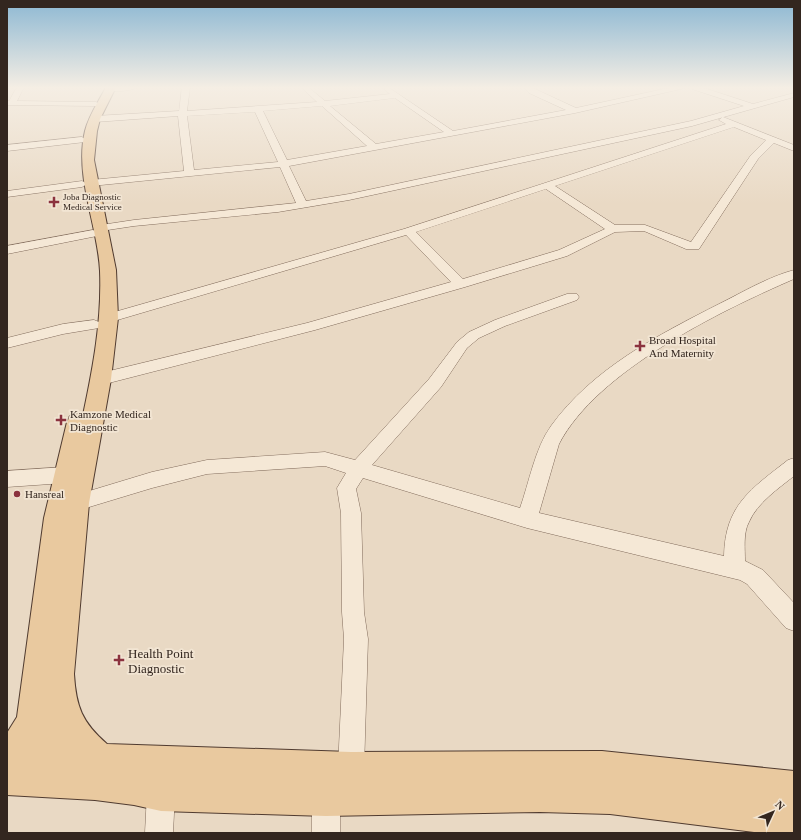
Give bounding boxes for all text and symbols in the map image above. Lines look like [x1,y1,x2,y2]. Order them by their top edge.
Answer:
place label: Joba Diagnostic Medical Service [63,192,122,212]
marker: Joba Diagnostic Medical Service [48,196,60,208]
place label: Broad Hospital And Maternity [649,334,716,359]
marker: Broad Hospital And Maternity [634,340,646,352]
place label: Kamzone Medical Diagnostic [70,408,151,433]
marker: Kamzone Medical Diagnostic [55,414,67,426]
place label: Hansreal [25,488,64,500]
marker: Hansreal [12,489,22,499]
place label: Health Point Diagnostic [128,646,194,676]
marker: Health Point Diagnostic [113,654,125,666]
north arrow [753,792,793,832]
text: N [773,798,787,812]

